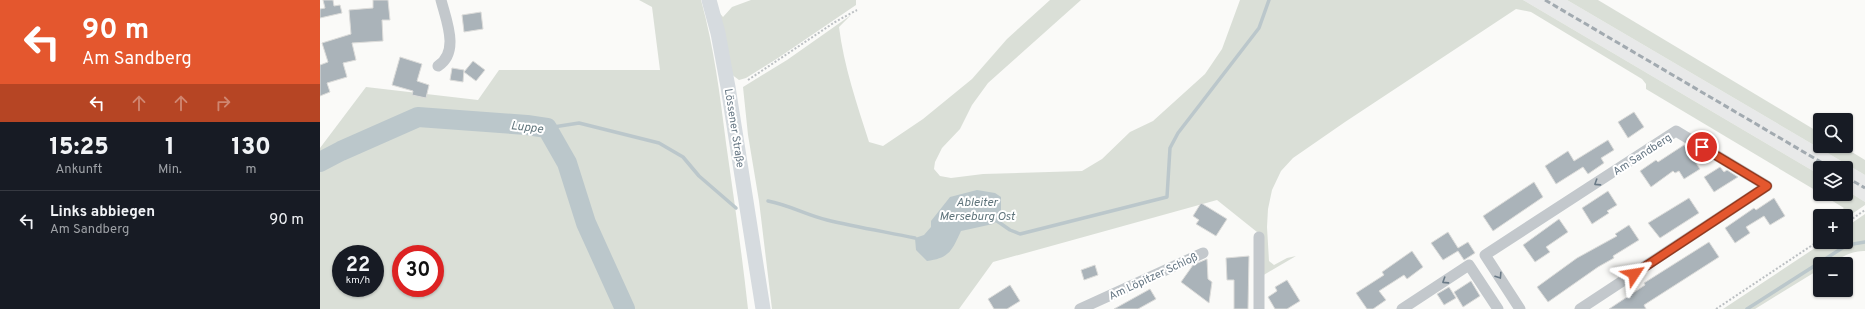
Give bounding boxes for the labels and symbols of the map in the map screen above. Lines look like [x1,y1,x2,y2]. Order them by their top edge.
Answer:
street label: Lössener Straße [721,88,747,169]
water label: Luppe [510,118,545,138]
pin [1685,130,1719,164]
street label: Am Sandberg [1611,131,1674,179]
one-way arrow [1594,178,1601,185]
water label: Ableiter Merseburg Ost [939,195,1016,225]
speed limit sign: 30 [392,245,444,297]
street label: Am Löpitzer Schloß [1107,250,1200,304]
position arrow [1613,253,1655,295]
one-way arrow [1494,272,1501,279]
one-way arrow [1443,276,1450,283]

